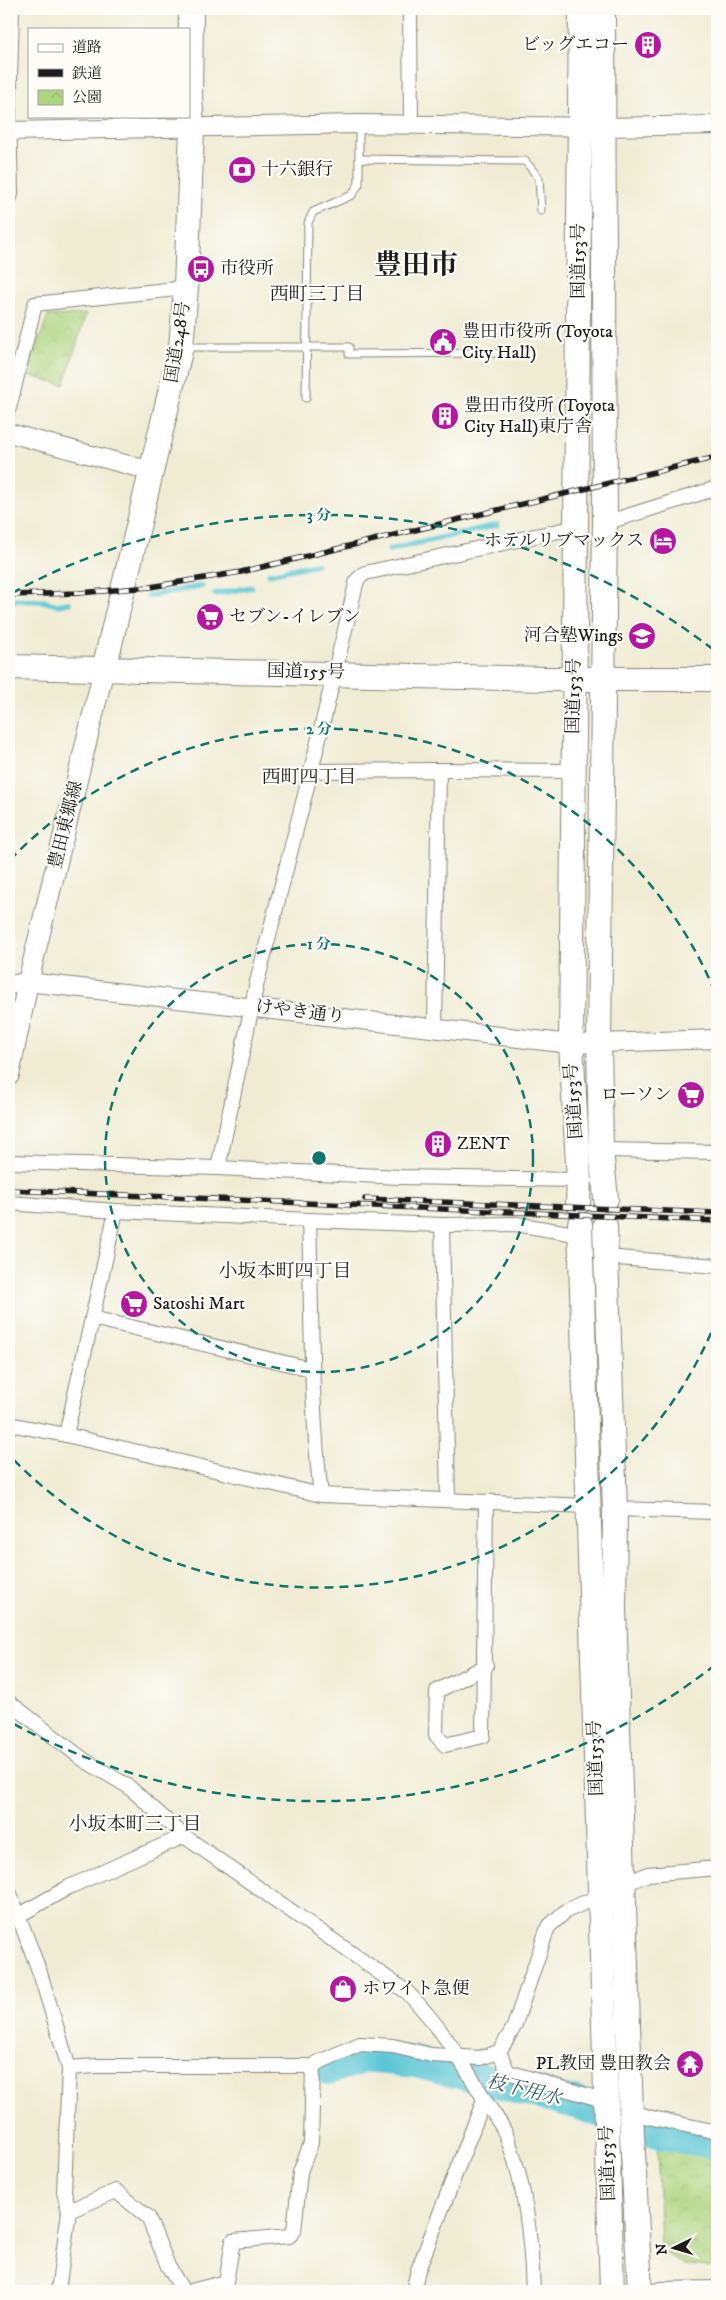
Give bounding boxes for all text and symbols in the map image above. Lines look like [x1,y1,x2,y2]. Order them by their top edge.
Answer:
legend [28,28,190,118]
building icon: ビッグエコー [633,30,663,60]
place label: ビッグエコー [522,34,629,56]
text: 道路 [72,38,102,57]
text: 鉄道 [72,64,102,83]
text: 公園 [72,88,102,107]
bank icon: 十六銀行 [227,155,257,185]
place label: 十六銀行 [261,159,333,181]
street label: 国道153号 [568,223,590,299]
district label: 豊田市 [374,248,458,283]
bus stop icon: 市役所 [186,254,216,284]
place label: 市役所 [220,258,274,280]
district label: 西町三丁目 [269,283,365,306]
street label: 国道248号 [161,300,195,384]
place label: 豊田市役所 (Toyota City Hall) [462,321,613,364]
public building icon: 豊田市役所 (Toyota City Hall) [428,327,458,357]
place label: 豊田市役所 (Toyota City Hall)東庁舎 [464,395,615,438]
building icon: 豊田市役所 (Toyota City Hall)東庁舎 [430,401,460,431]
text: 3 分 [307,506,331,525]
hotel icon: ホテルリブマックス [648,526,678,556]
place label: ホテルリブマックス [484,530,644,552]
supermarket icon: セブン-イレブン [195,602,225,632]
place label: セブン-イレブン [229,606,361,628]
school or university icon: 河合塾Wings [627,621,657,651]
place label: 河合塾Wings [524,625,623,647]
street label: 国道153号 [562,658,586,734]
street label: 国道155号 [267,660,345,684]
text: 2 分 [306,720,332,739]
district label: 西町四丁目 [261,766,357,789]
street label: 豊田東郷線 [44,779,88,871]
text: 1 分 [307,935,331,954]
street label: けやき通り [254,996,346,1028]
street label: 国道153号 [560,1062,588,1140]
supermarket icon: ローソン [676,1080,706,1110]
place label: ローソン [601,1084,672,1106]
building icon: ZENT [423,1129,453,1159]
place label: ZENT [457,1133,510,1155]
centre of rings [310,1149,328,1167]
district label: 小坂本町四丁目 [218,1260,352,1283]
supermarket icon: Satoshi Mart [119,1289,149,1319]
place label: Satoshi Mart [153,1293,245,1315]
street label: 国道153号 [584,1720,608,1796]
district label: 小坂本町三丁目 [68,1813,202,1836]
shop icon: ホワイト急便 [328,1974,358,2004]
place label: ホワイト急便 [362,1978,469,2000]
temple icon: PL教団 豊田教会 [675,2049,705,2079]
place label: PL教団 豊田教会 [536,2053,671,2075]
water label: 枝下用水 [484,2070,566,2111]
street label: 国道153号 [596,2125,620,2201]
north arrow [648,2222,698,2272]
text: N [653,2242,672,2256]

